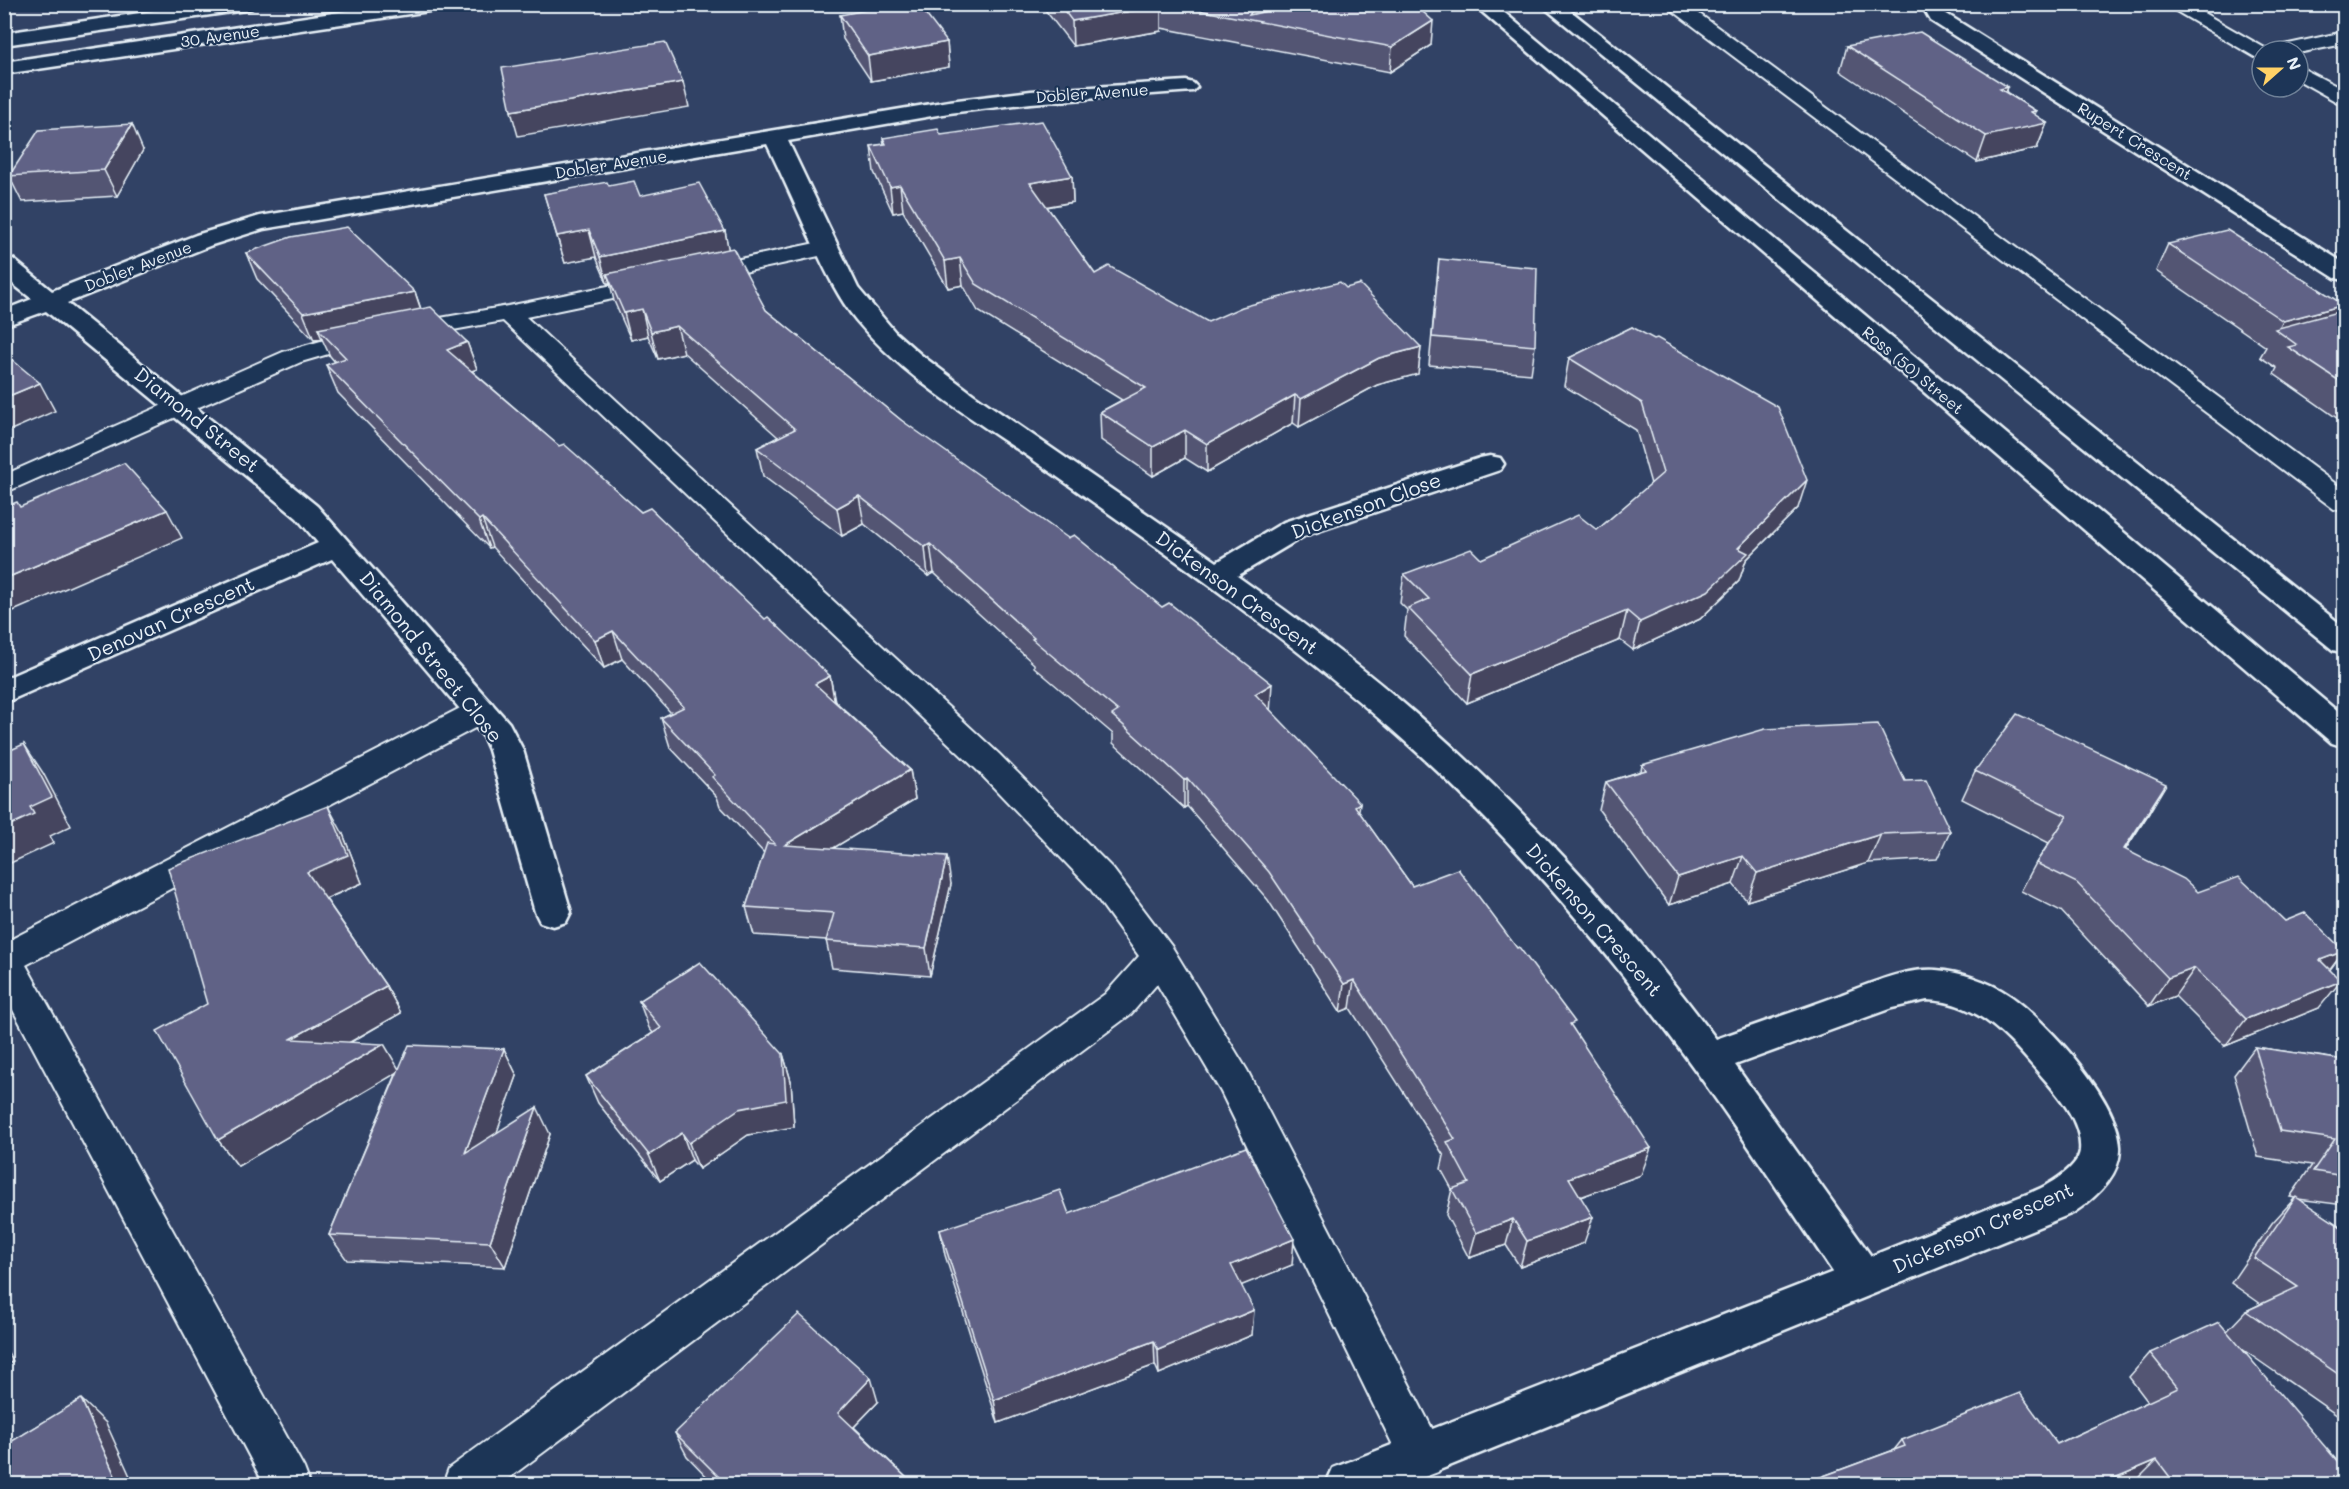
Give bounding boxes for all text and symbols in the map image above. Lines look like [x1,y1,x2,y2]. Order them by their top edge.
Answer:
street label: 30 Avenue [179,20,261,51]
north arrow [2250,39,2310,99]
text: N [2282,54,2306,73]
street label: Dobler Avenue [1035,78,1149,107]
street label: Rupert Crescent [2074,97,2197,184]
street label: Dobler Avenue [553,144,668,183]
street label: Dobler Avenue [81,235,194,296]
street label: Ross (50) Street [1858,321,1969,418]
street label: Diamond Street [130,361,266,478]
street label: Dickenson Close [1287,466,1444,544]
street label: Dickenson Crescent [1151,524,1324,660]
street label: Diamond Street Close [354,565,509,748]
street label: Denovan Crescent [83,570,258,667]
street label: Dickenson Crescent [1521,837,1669,1002]
street label: Dickenson Crescent [1888,1176,2077,1279]

